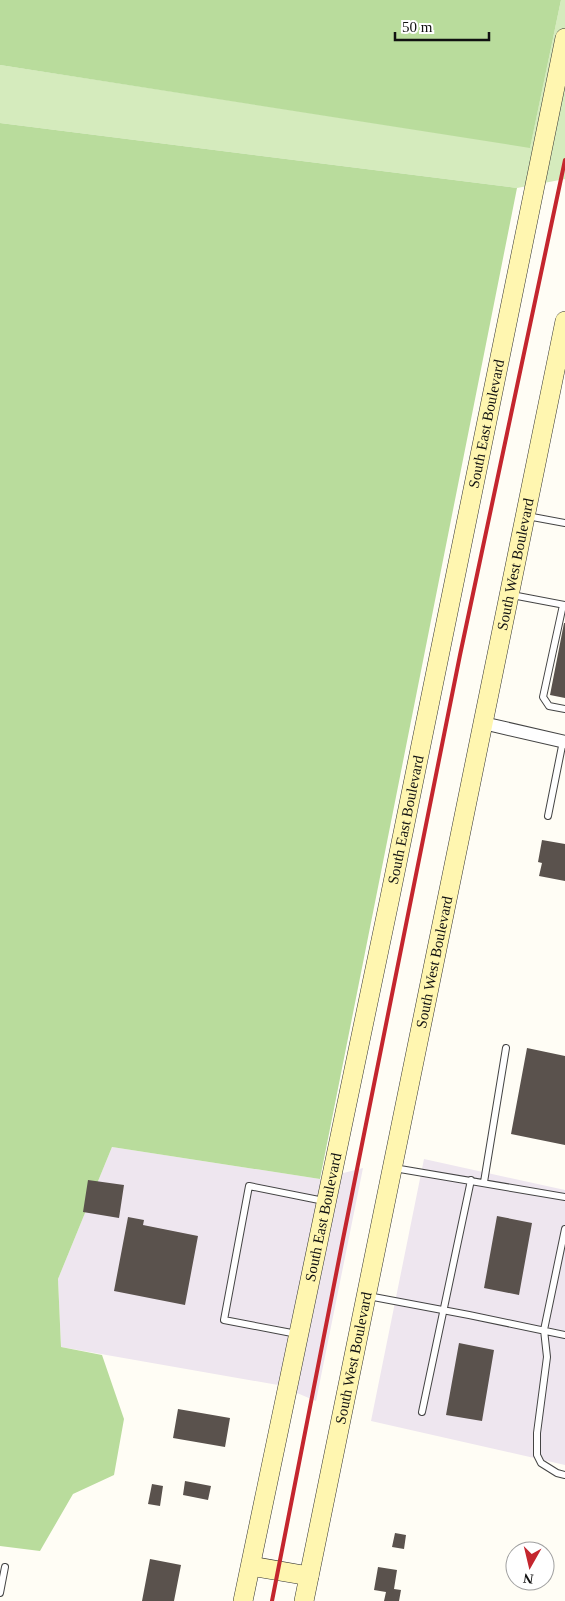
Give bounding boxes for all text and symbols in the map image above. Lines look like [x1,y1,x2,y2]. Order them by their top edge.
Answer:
scale bar [395,10,489,42]
text: 50 m [402,19,433,35]
street label: South East Boulevard [465,358,507,490]
street label: South West Boulevard [494,496,537,632]
street label: South East Boulevard [385,754,427,886]
street label: South West Boulevard [413,894,456,1030]
street label: South East Boulevard [302,1151,344,1283]
street label: South West Boulevard [332,1290,375,1425]
north arrow [505,1541,555,1591]
text: N [522,1570,534,1587]

